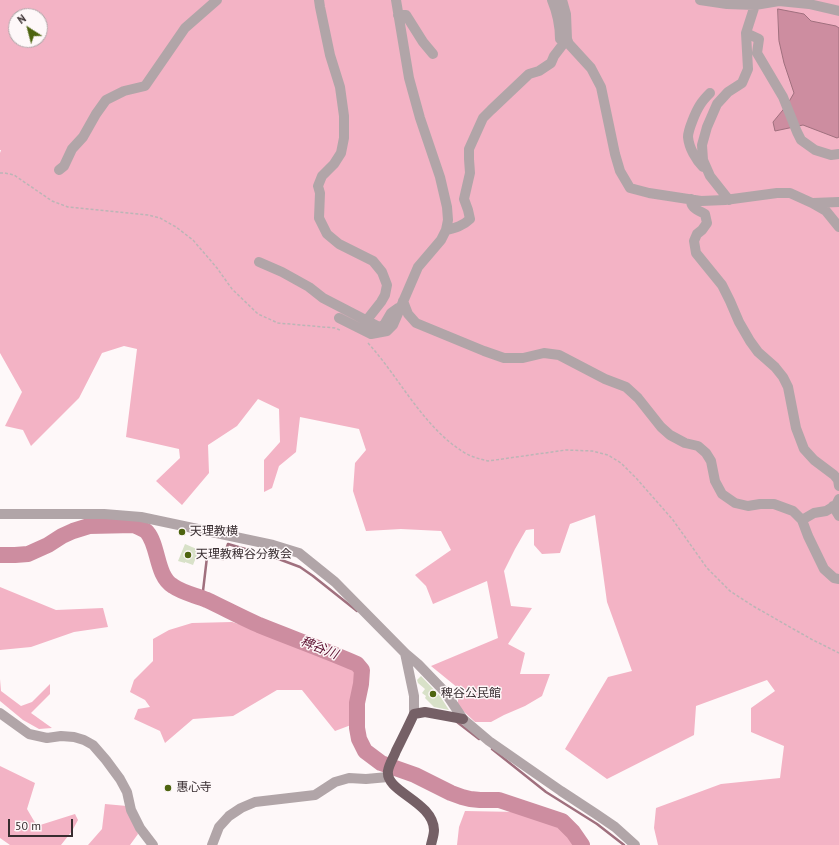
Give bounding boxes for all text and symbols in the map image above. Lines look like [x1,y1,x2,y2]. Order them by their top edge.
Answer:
north arrow [8,8,48,48]
text: N [14,11,29,27]
place label: 天理教横 [190,525,238,539]
marker: 天理教横 [177,527,187,537]
place label: 天理教稗谷分教会 [196,548,292,562]
marker: 天理教稗谷分教会 [183,550,193,560]
water label: 稗谷川 [298,633,340,663]
place label: 稗谷公民館 [441,687,501,701]
marker: 稗谷公民館 [428,689,438,699]
place label: 惠心寺 [176,781,212,795]
marker: 惠心寺 [163,783,173,793]
scale bar [10,811,75,837]
text: 50 m [15,818,41,833]

